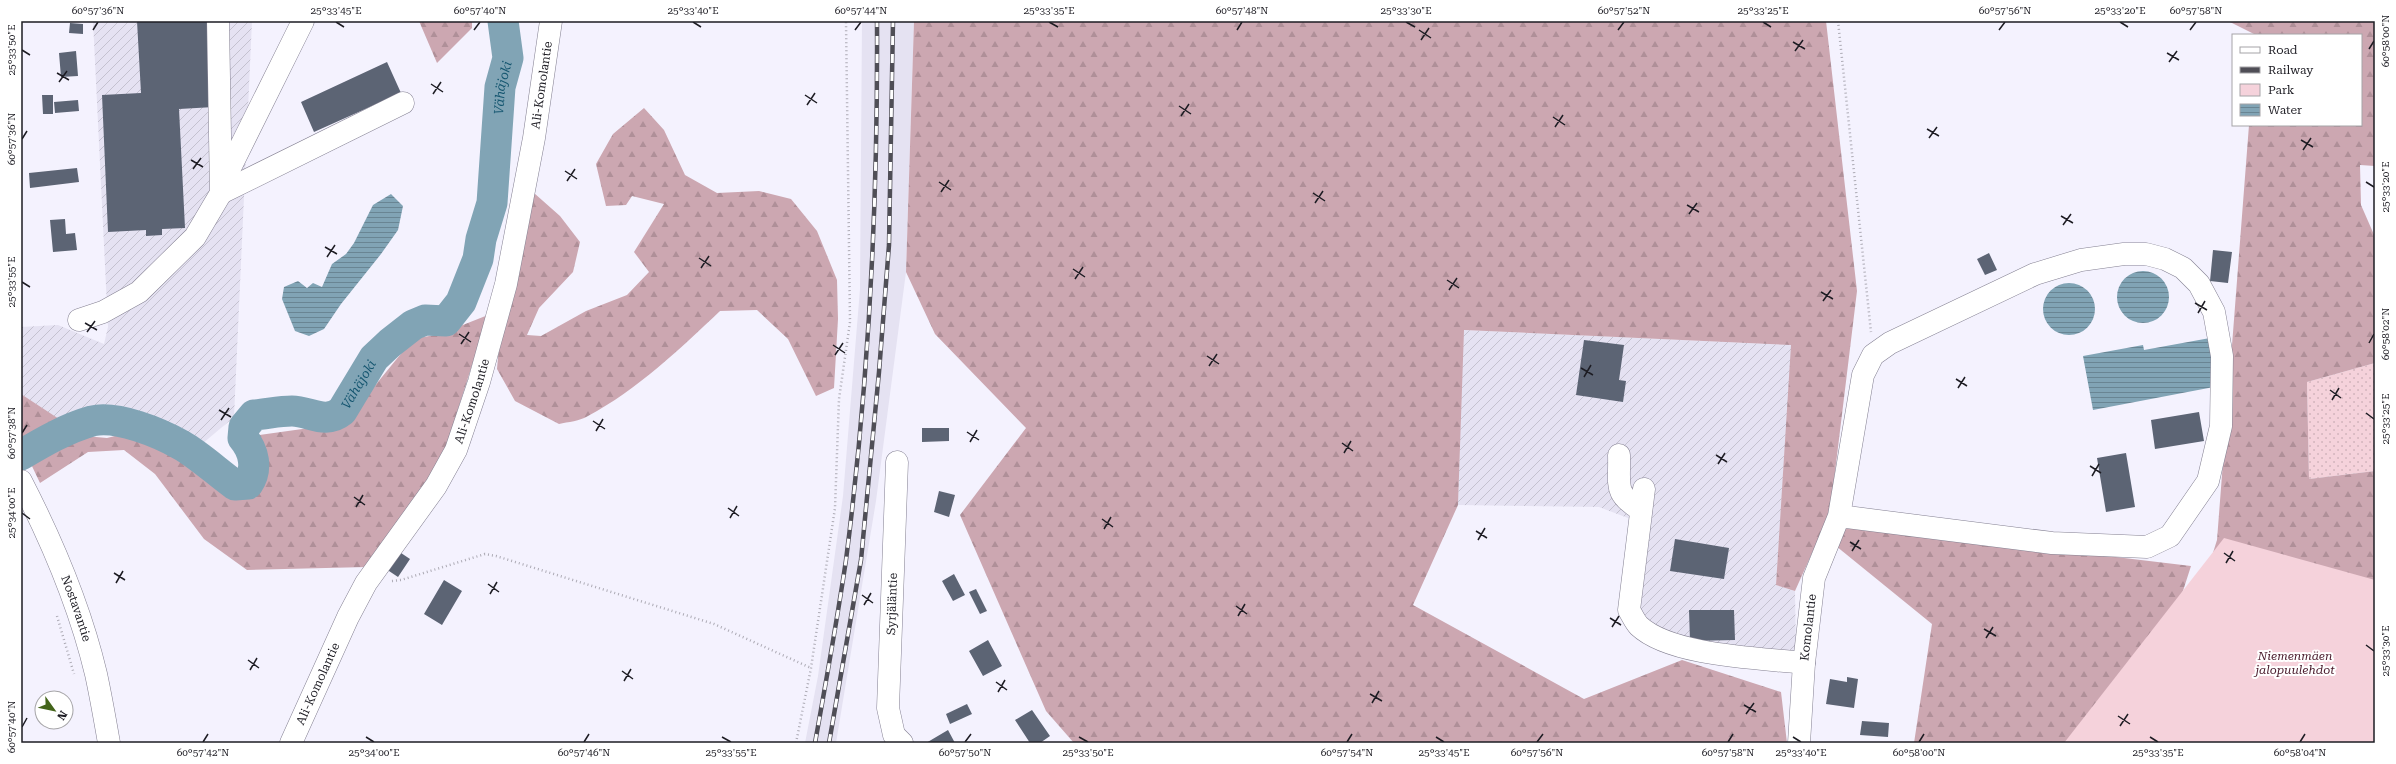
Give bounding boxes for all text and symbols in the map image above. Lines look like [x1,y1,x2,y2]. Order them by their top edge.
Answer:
text: 60°57'36"N [72,5,124,16]
text: 25°33'45"E [310,5,362,16]
text: 60°57'40"N [454,5,506,16]
text: 25°33'40"E [667,5,719,16]
text: 60°57'44"N [835,5,887,16]
text: 25°33'35"E [1023,5,1075,16]
text: 60°57'48"N [1216,5,1268,16]
text: 25°33'30"E [1380,5,1432,16]
text: 60°57'52"N [1598,5,1650,16]
text: 25°33'25"E [1737,5,1789,16]
text: 60°57'56"N [1979,5,2031,16]
text: 25°33'20"E [2094,5,2146,16]
text: 60°57'58"N [2170,5,2222,16]
text: 60°58'00"N [2380,15,2391,67]
text: 25°33'50"E [6,24,17,76]
legend [2232,34,2362,126]
street label: Ali-Komolantie [528,40,555,130]
text: Road [2268,43,2298,57]
water label: Vähäjoki [491,59,514,115]
text: Railway [2268,63,2314,77]
text: Park [2268,83,2295,97]
text: Water [2268,103,2302,117]
text: 60°57'36"N [6,113,17,165]
text: 25°33'20"E [2380,161,2391,213]
text: 25°33'55"E [6,256,17,308]
text: 60°58'02"N [2380,308,2391,360]
water label: Vähäjoki [338,357,379,411]
street label: Ali-Komolantie [452,357,492,445]
text: 25°33'25"E [2380,393,2391,445]
text: 60°57'38"N [6,407,17,459]
text: 25°34'00"E [6,487,17,539]
street label: Syrjäläntie [884,572,900,635]
street label: Nostavantie [58,573,94,644]
street label: Komolantie [1797,593,1819,662]
text: 25°33'30"E [2380,625,2391,677]
street label: Ali-Komolantie [293,640,343,727]
park label: Niemenmäen jalopuulehdot [2253,649,2335,677]
north arrow [34,690,74,730]
text: 60°57'40"N [6,701,17,753]
text: N [54,708,70,723]
text: 60°57'42"N [177,747,229,758]
text: 25°34'00"E [348,747,400,758]
text: 60°57'46"N [558,747,610,758]
text: 25°33'55"E [705,747,757,758]
text: 60°57'50"N [939,747,991,758]
text: 25°33'50"E [1062,747,1114,758]
text: 60°57'54"N [1321,747,1373,758]
text: 25°33'45"E [1418,747,1470,758]
text: 60°57'56"N [1511,747,1563,758]
text: 60°57'58"N [1702,747,1754,758]
text: 25°33'40"E [1775,747,1827,758]
text: 60°58'00"N [1893,747,1945,758]
text: 25°33'35"E [2132,747,2184,758]
text: 60°58'04"N [2274,747,2326,758]

